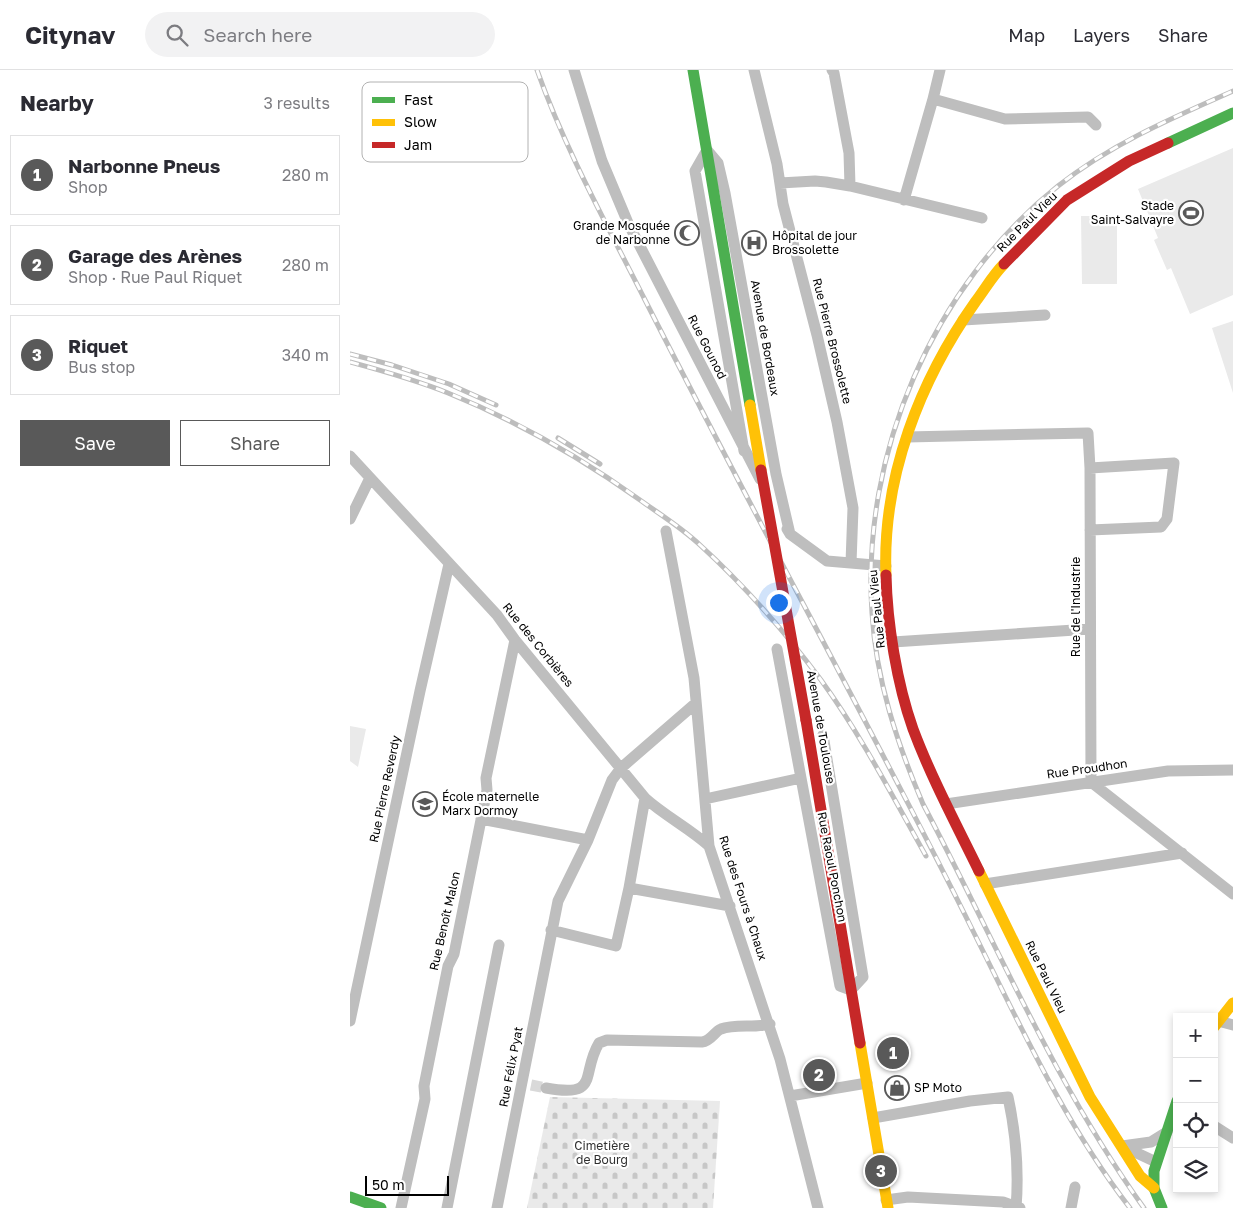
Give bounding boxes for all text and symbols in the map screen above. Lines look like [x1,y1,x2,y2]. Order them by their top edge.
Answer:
search box [145,12,495,57]
text: Citynav [25,20,115,49]
icon: search [163,21,191,49]
text: Search here [203,23,312,46]
text: Map [1008,24,1045,46]
text: Layers [1073,24,1130,46]
text: Share [1158,24,1208,46]
legend [362,82,528,162]
text: Nearby [20,90,94,116]
text: Fast [404,91,433,108]
text: 3 results [263,93,330,113]
text: Slow [404,113,437,130]
text: Jam [404,136,432,153]
text: Narbonne Pneus [68,154,220,177]
text: 1 [33,165,41,185]
text: 280 m [282,165,329,185]
text: Shop [68,177,108,197]
street label: Rue Paul Vieu [993,188,1060,255]
place label: Stade Saint-Salvayre [1091,198,1174,227]
sports icon: Stade Saint-Salvayre [1178,200,1204,226]
place label: Grande Mosquée de Narbonne [573,218,670,247]
mosque icon: Grande Mosquée de Narbonne [674,220,700,246]
place label: Hôpital de jour Brossolette [772,228,857,257]
hospital icon: Hôpital de jour Brossolette [741,230,767,256]
text: Garage des Arènes [68,244,242,267]
text: 2 [32,255,42,275]
text: 280 m [282,255,329,275]
text: Shop · Rue Paul Riquet [68,267,242,287]
street label: Rue Pierre Brossolette [810,276,855,405]
street label: Avenue de Bordeaux [748,279,783,397]
street label: Rue Gounod [685,312,730,381]
text: Riquet [68,334,128,357]
text: 3 [32,345,42,365]
text: 340 m [282,345,329,365]
text: Bus stop [68,357,135,377]
button: Save [20,420,170,466]
button: Share [180,420,330,466]
street label: Rue de l'Industrie [1068,557,1083,657]
street label: Rue Paul Vieu [865,569,888,649]
your location [766,590,792,616]
street label: Rue des Corbières [500,599,577,690]
street label: Avenue de Toulouse [804,669,839,785]
street label: Rue Pierre Reverdy [366,734,403,844]
street label: Rue Proudhon [1046,755,1128,782]
place label: École maternelle Marx Dormoy [442,789,539,818]
school or university icon: École maternelle Marx Dormoy [412,791,438,817]
street label: Rue Raoul Ponchon [814,810,851,923]
street label: Rue des Fours à Chaux [716,834,771,963]
street label: Rue Benoît Malon [426,870,463,972]
street label: Rue Paul Vieu [1022,938,1071,1016]
map controls [1173,1013,1218,1193]
button: + [1173,1013,1218,1058]
street label: Rue Félix Pyat [495,1025,526,1108]
pin: 1 [877,1034,909,1072]
pin: 2 [803,1056,835,1094]
button: − [1173,1058,1218,1103]
shop icon: SP Moto [884,1075,910,1101]
place label: SP Moto [914,1080,962,1095]
button: locate [1173,1103,1218,1148]
park label: Cimetière de Bourg [574,1138,630,1167]
button: layers [1173,1148,1218,1193]
pin: 3 [865,1152,897,1190]
scale bar [365,1173,449,1196]
text: 50 m [372,1176,405,1193]

